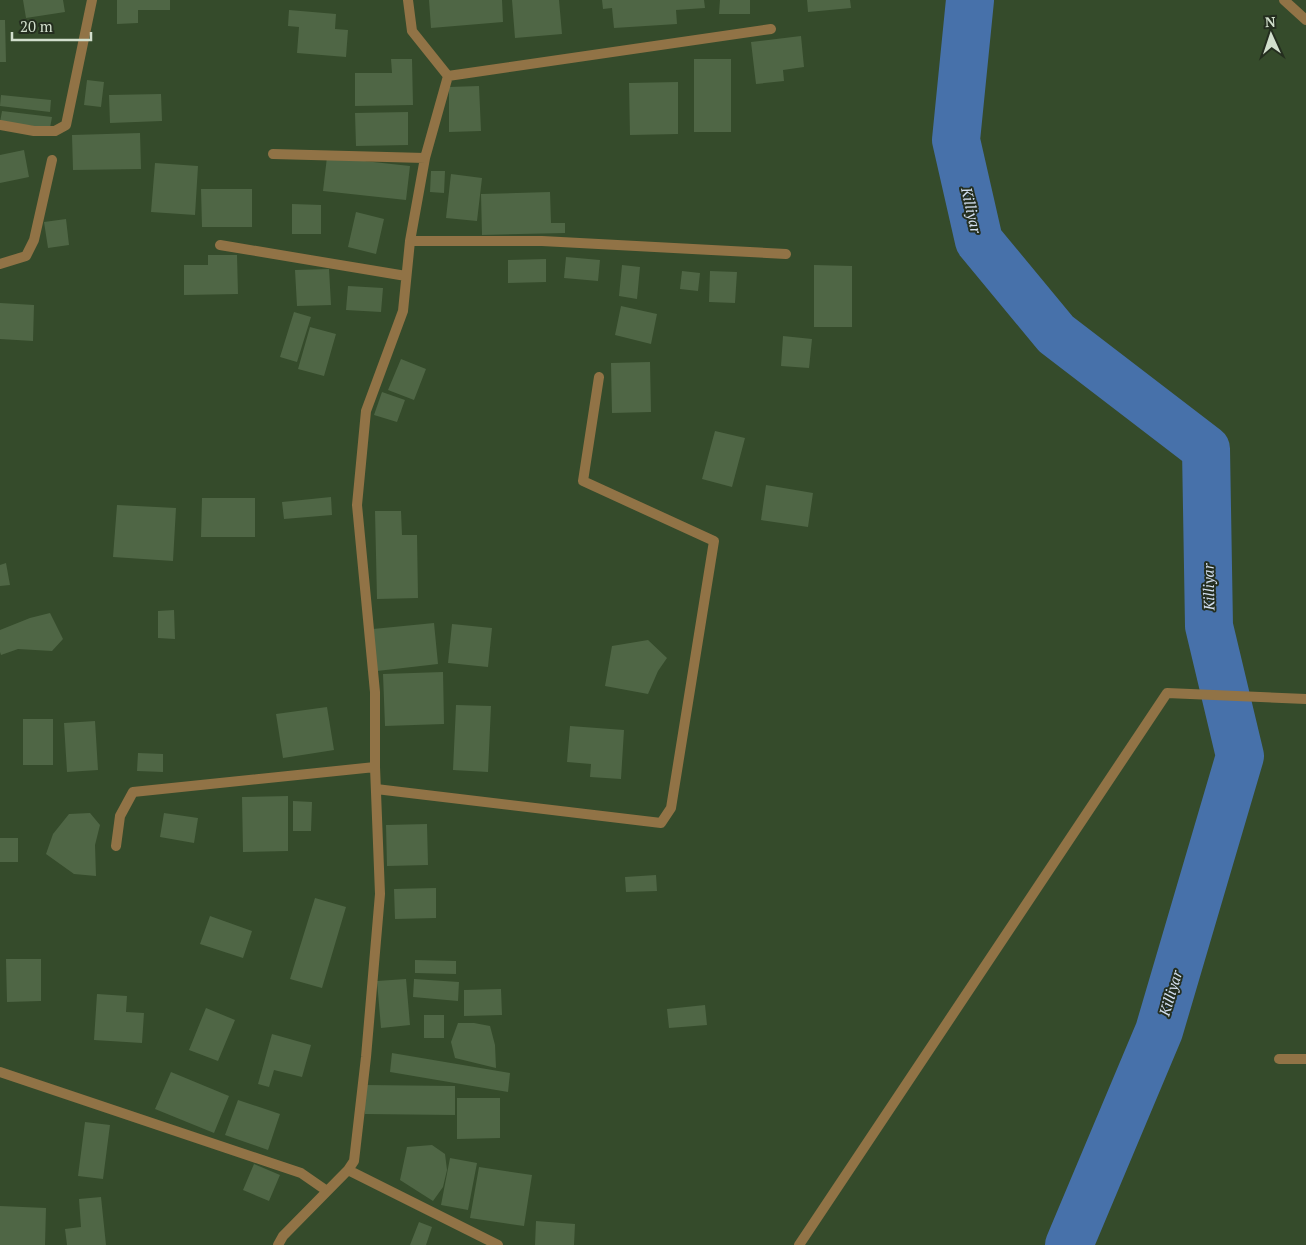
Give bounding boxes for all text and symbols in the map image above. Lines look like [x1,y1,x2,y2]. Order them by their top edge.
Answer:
scale bar [12,10,91,42]
north arrow [1246,10,1296,60]
text: N [1264,12,1276,31]
text: 20 m [20,16,53,36]
water label: Killiyar [957,184,987,236]
water label: Killiyar [1198,562,1218,611]
water label: Killiyar [1153,967,1187,1019]

